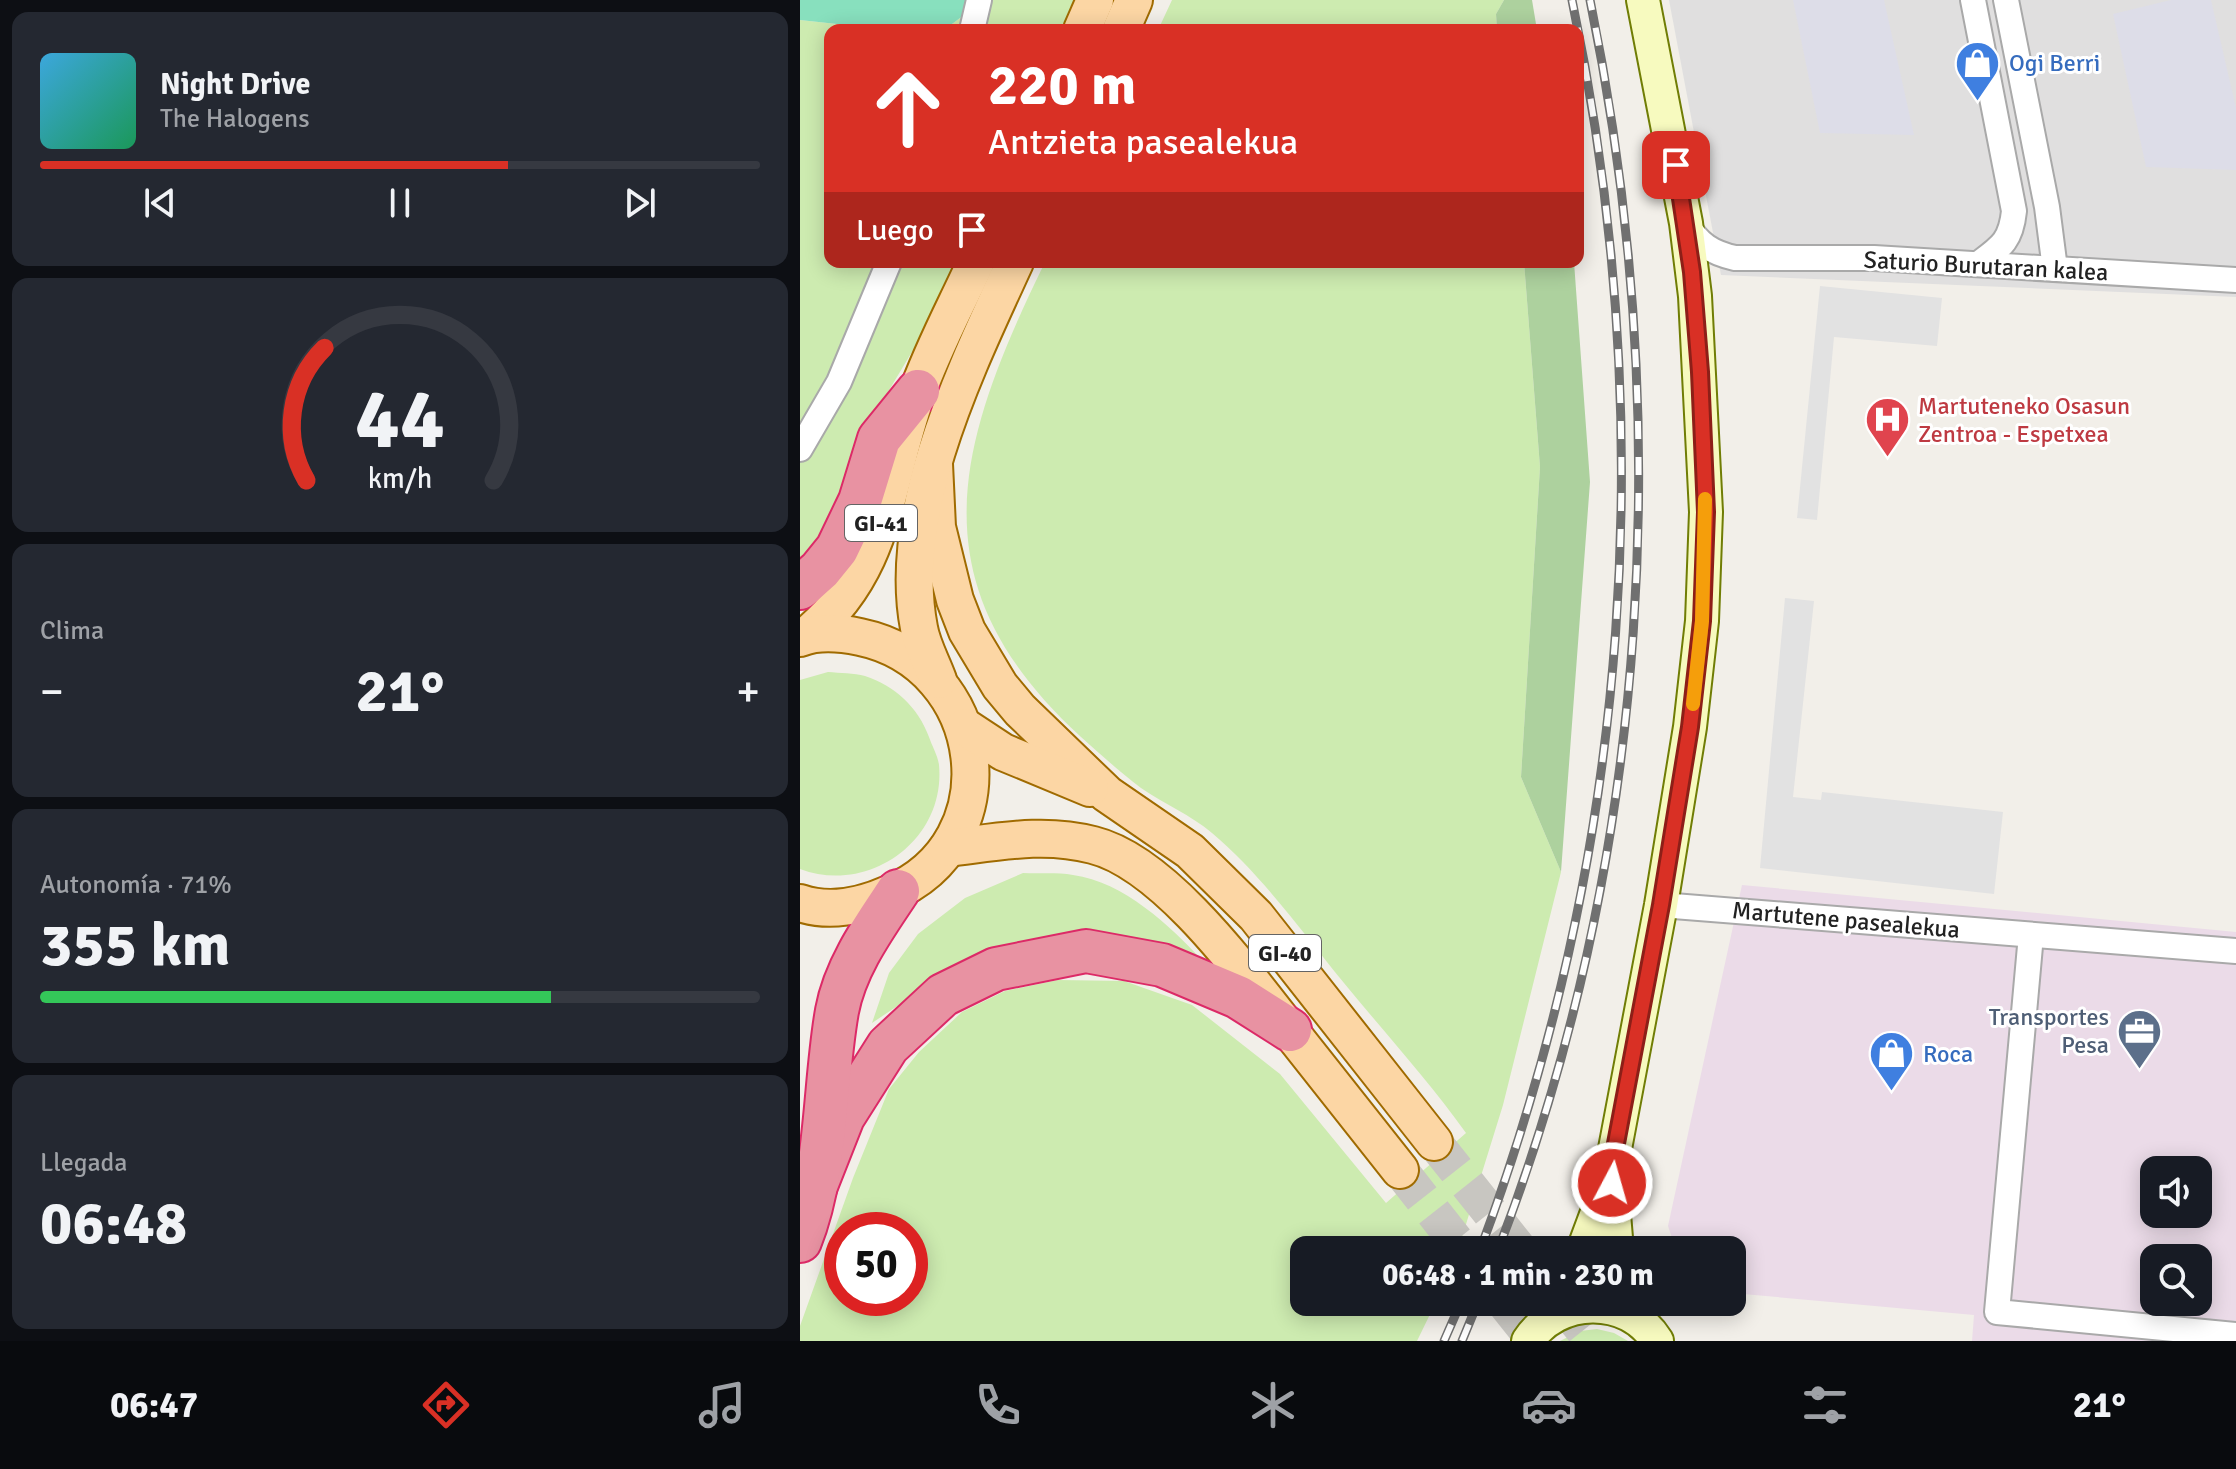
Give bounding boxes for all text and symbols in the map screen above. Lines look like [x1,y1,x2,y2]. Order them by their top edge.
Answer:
shop icon: Ogi Berri [1954,39,2002,102]
place label: Ogi Berri [2009,48,2100,78]
text: 220 m [988,51,1136,120]
icon: ahead [856,56,960,160]
text: Night Drive [160,66,310,103]
text: The Halogens [160,103,310,135]
text: Antzieta pasealekua [988,120,1298,165]
pin [1642,131,1710,199]
icon: arrive [1654,143,1698,187]
icon: previous [138,181,182,225]
icon: pause [378,181,422,225]
icon: next [618,181,662,225]
icon: arrive [950,208,994,252]
text: Luego [856,212,934,249]
street label: Saturio Burutaran kalea [1863,245,2109,287]
text: 44 [355,368,445,470]
place label: Martuteneko Osasun Zentroa - Espetxea [1918,391,2130,449]
hospital icon: Martuteneko Osasun Zentroa - Espetxea [1863,396,1911,459]
text: km/h [368,461,432,496]
road number: GI-41 [845,505,917,541]
text: Clima [40,615,104,647]
text: 21° [356,655,444,729]
text: − [40,665,64,719]
text: + [736,665,760,719]
text: Autonomía · 71% [40,869,232,901]
street label: Martutene pasealekua [1731,895,1961,945]
text: 355 km [40,909,230,983]
road number: GI-40 [1249,935,1321,971]
place label: Transportes Pesa [1989,1002,2109,1060]
office icon: Transportes Pesa [2116,1007,2164,1070]
shop icon: Roca [1868,1030,1916,1093]
place label: Roca [1923,1039,1973,1069]
position arrow [1570,1141,1654,1225]
text: Llegada [40,1147,127,1179]
map controls [2140,1156,2212,1316]
button: sound [2140,1156,2212,1228]
text: 06:48 [40,1187,187,1261]
speed limit sign: 50 [824,1212,928,1316]
button: search [2140,1244,2212,1316]
text: 06:48 · 1 min · 230 m [1382,1257,1654,1294]
icon: directions [418,1377,474,1433]
icon: music [694,1377,750,1433]
icon: phone [970,1377,1026,1433]
icon: climate [1245,1377,1301,1433]
icon: car [1521,1377,1577,1433]
icon: filters [1797,1377,1853,1433]
text: 06:47 [110,1383,198,1428]
text: 21° [2073,1383,2126,1428]

